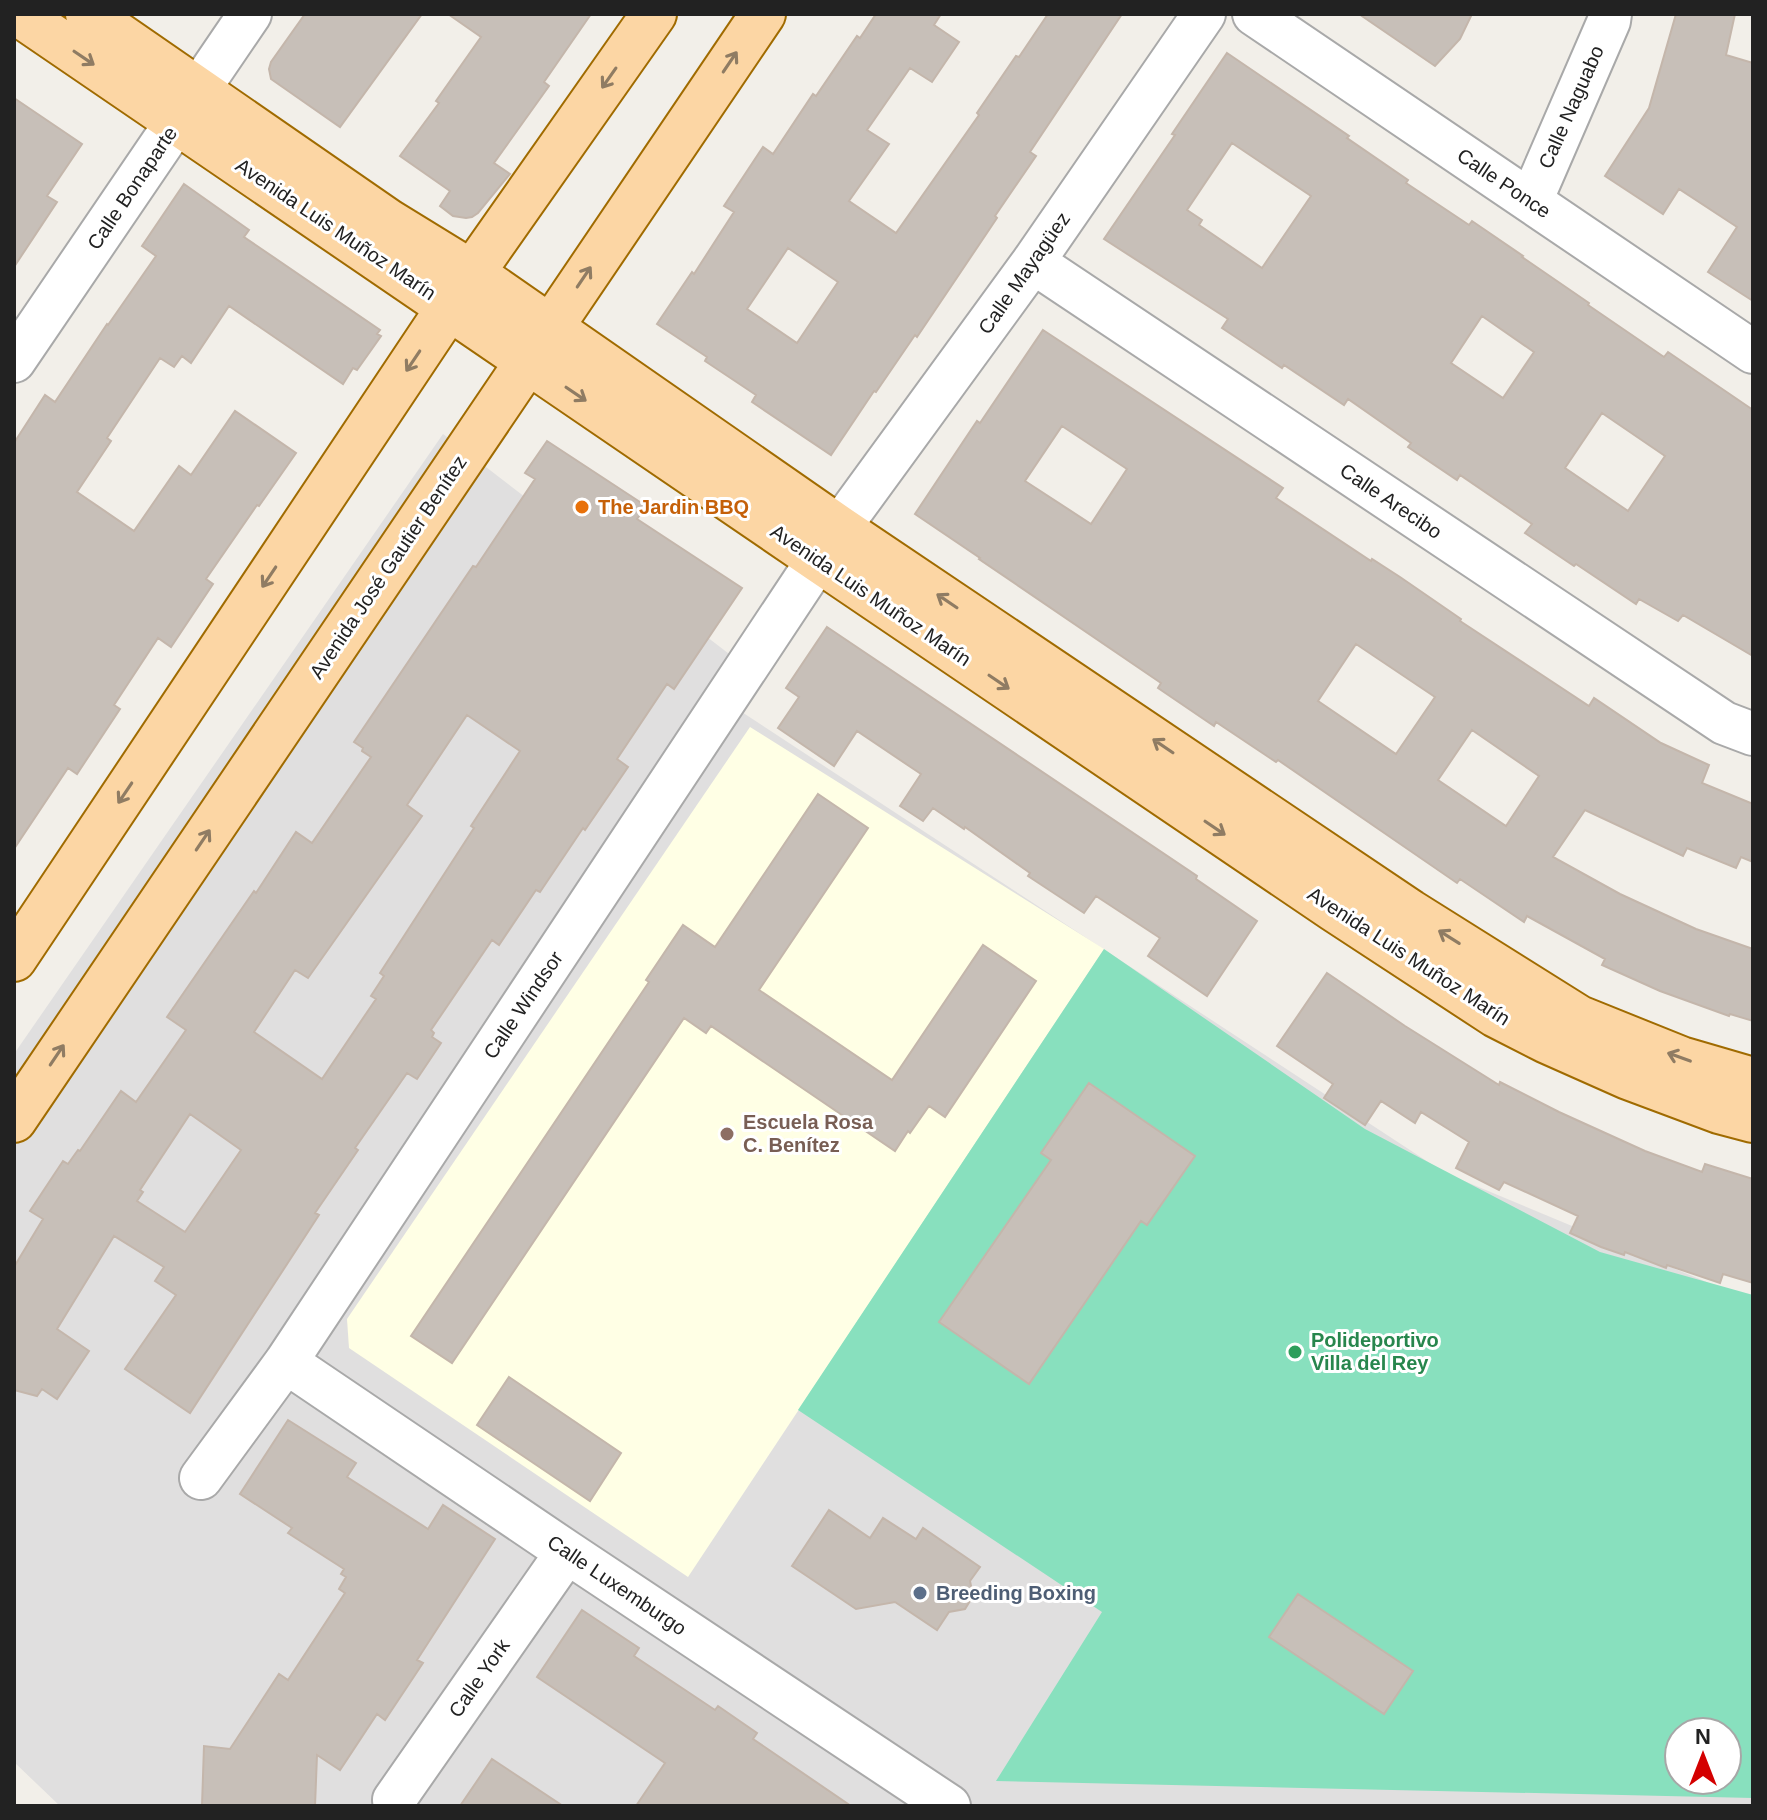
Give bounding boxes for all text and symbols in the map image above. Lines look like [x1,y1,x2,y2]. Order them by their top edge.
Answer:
street label: Calle Naguabo [1534,42,1608,172]
one-way arrow [72,50,95,66]
one-way arrow [722,51,738,73]
one-way arrow [601,66,617,88]
street label: Calle Bonaparte [83,122,181,254]
street label: Calle Ponce [1453,144,1555,222]
street label: Avenida Luis Muñoz Marín [232,154,440,304]
street label: Calle Mayagüez [974,208,1074,338]
one-way arrow [576,266,592,288]
one-way arrow [405,349,421,371]
one-way arrow [565,386,587,402]
street label: Avenida José Gautier Benítez [305,451,471,683]
street label: Calle Arecibo [1336,459,1446,543]
place label: The Jardin BBQ [598,496,749,518]
marker: The Jardin BBQ [573,498,591,516]
street label: Avenida Luis Muñoz Marín [767,520,975,670]
one-way arrow [261,565,277,588]
one-way arrow [937,593,959,609]
one-way arrow [988,674,1010,690]
one-way arrow [1152,738,1175,754]
one-way arrow [116,782,133,804]
one-way arrow [1203,820,1225,836]
one-way arrow [194,829,211,851]
street label: Avenida Luis Muñoz Marín [1304,882,1514,1030]
one-way arrow [1438,928,1461,944]
street label: Calle Windsor [479,947,567,1063]
one-way arrow [49,1045,66,1067]
one-way arrow [1667,1049,1691,1063]
place label: Escuela Rosa C. Benítez [743,1111,874,1156]
marker: Escuela Rosa C. Benítez [718,1125,736,1143]
place label: Polideportivo Villa del Rey [1311,1329,1439,1374]
marker: Polideportivo Villa del Rey [1286,1343,1304,1361]
street label: Calle Luxemburgo [544,1530,690,1640]
place label: Breeding Boxing [936,1582,1096,1604]
marker: Breeding Boxing [911,1584,929,1602]
street label: Calle York [444,1634,514,1721]
north arrow [1663,1716,1743,1796]
text: N [1695,1724,1711,1749]

